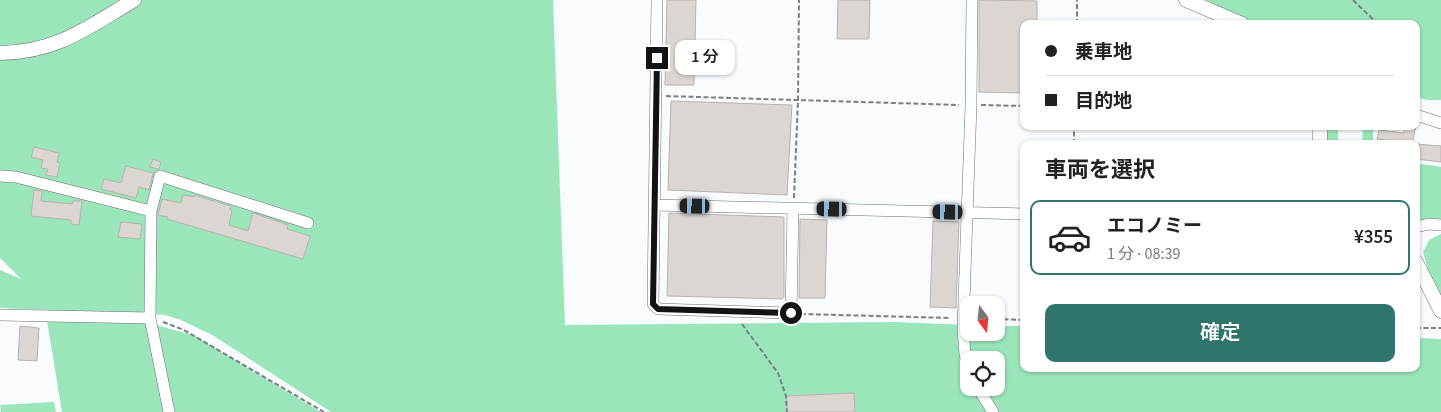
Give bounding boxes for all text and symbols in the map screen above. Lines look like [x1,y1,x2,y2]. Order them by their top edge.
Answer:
text: 乗車地 [1075,39,1132,66]
callout: 1 分 [674,40,734,76]
text: 1 分 [691,46,719,68]
route end [646,47,668,69]
text: 目的地 [1075,88,1132,115]
text: 車両を選択 [1045,154,1155,186]
car [679,198,710,214]
car [816,201,847,217]
car [932,204,963,220]
text: エコノミー [1107,213,1202,240]
icon: car [1047,215,1092,260]
text: ¥355 [1354,224,1393,251]
text: 1 分 · 08:39 [1107,243,1180,265]
north arrow [960,296,1005,341]
map controls [960,296,1005,396]
route start [780,302,802,324]
button: 確定 [1045,304,1395,362]
button: locate [960,351,1005,396]

